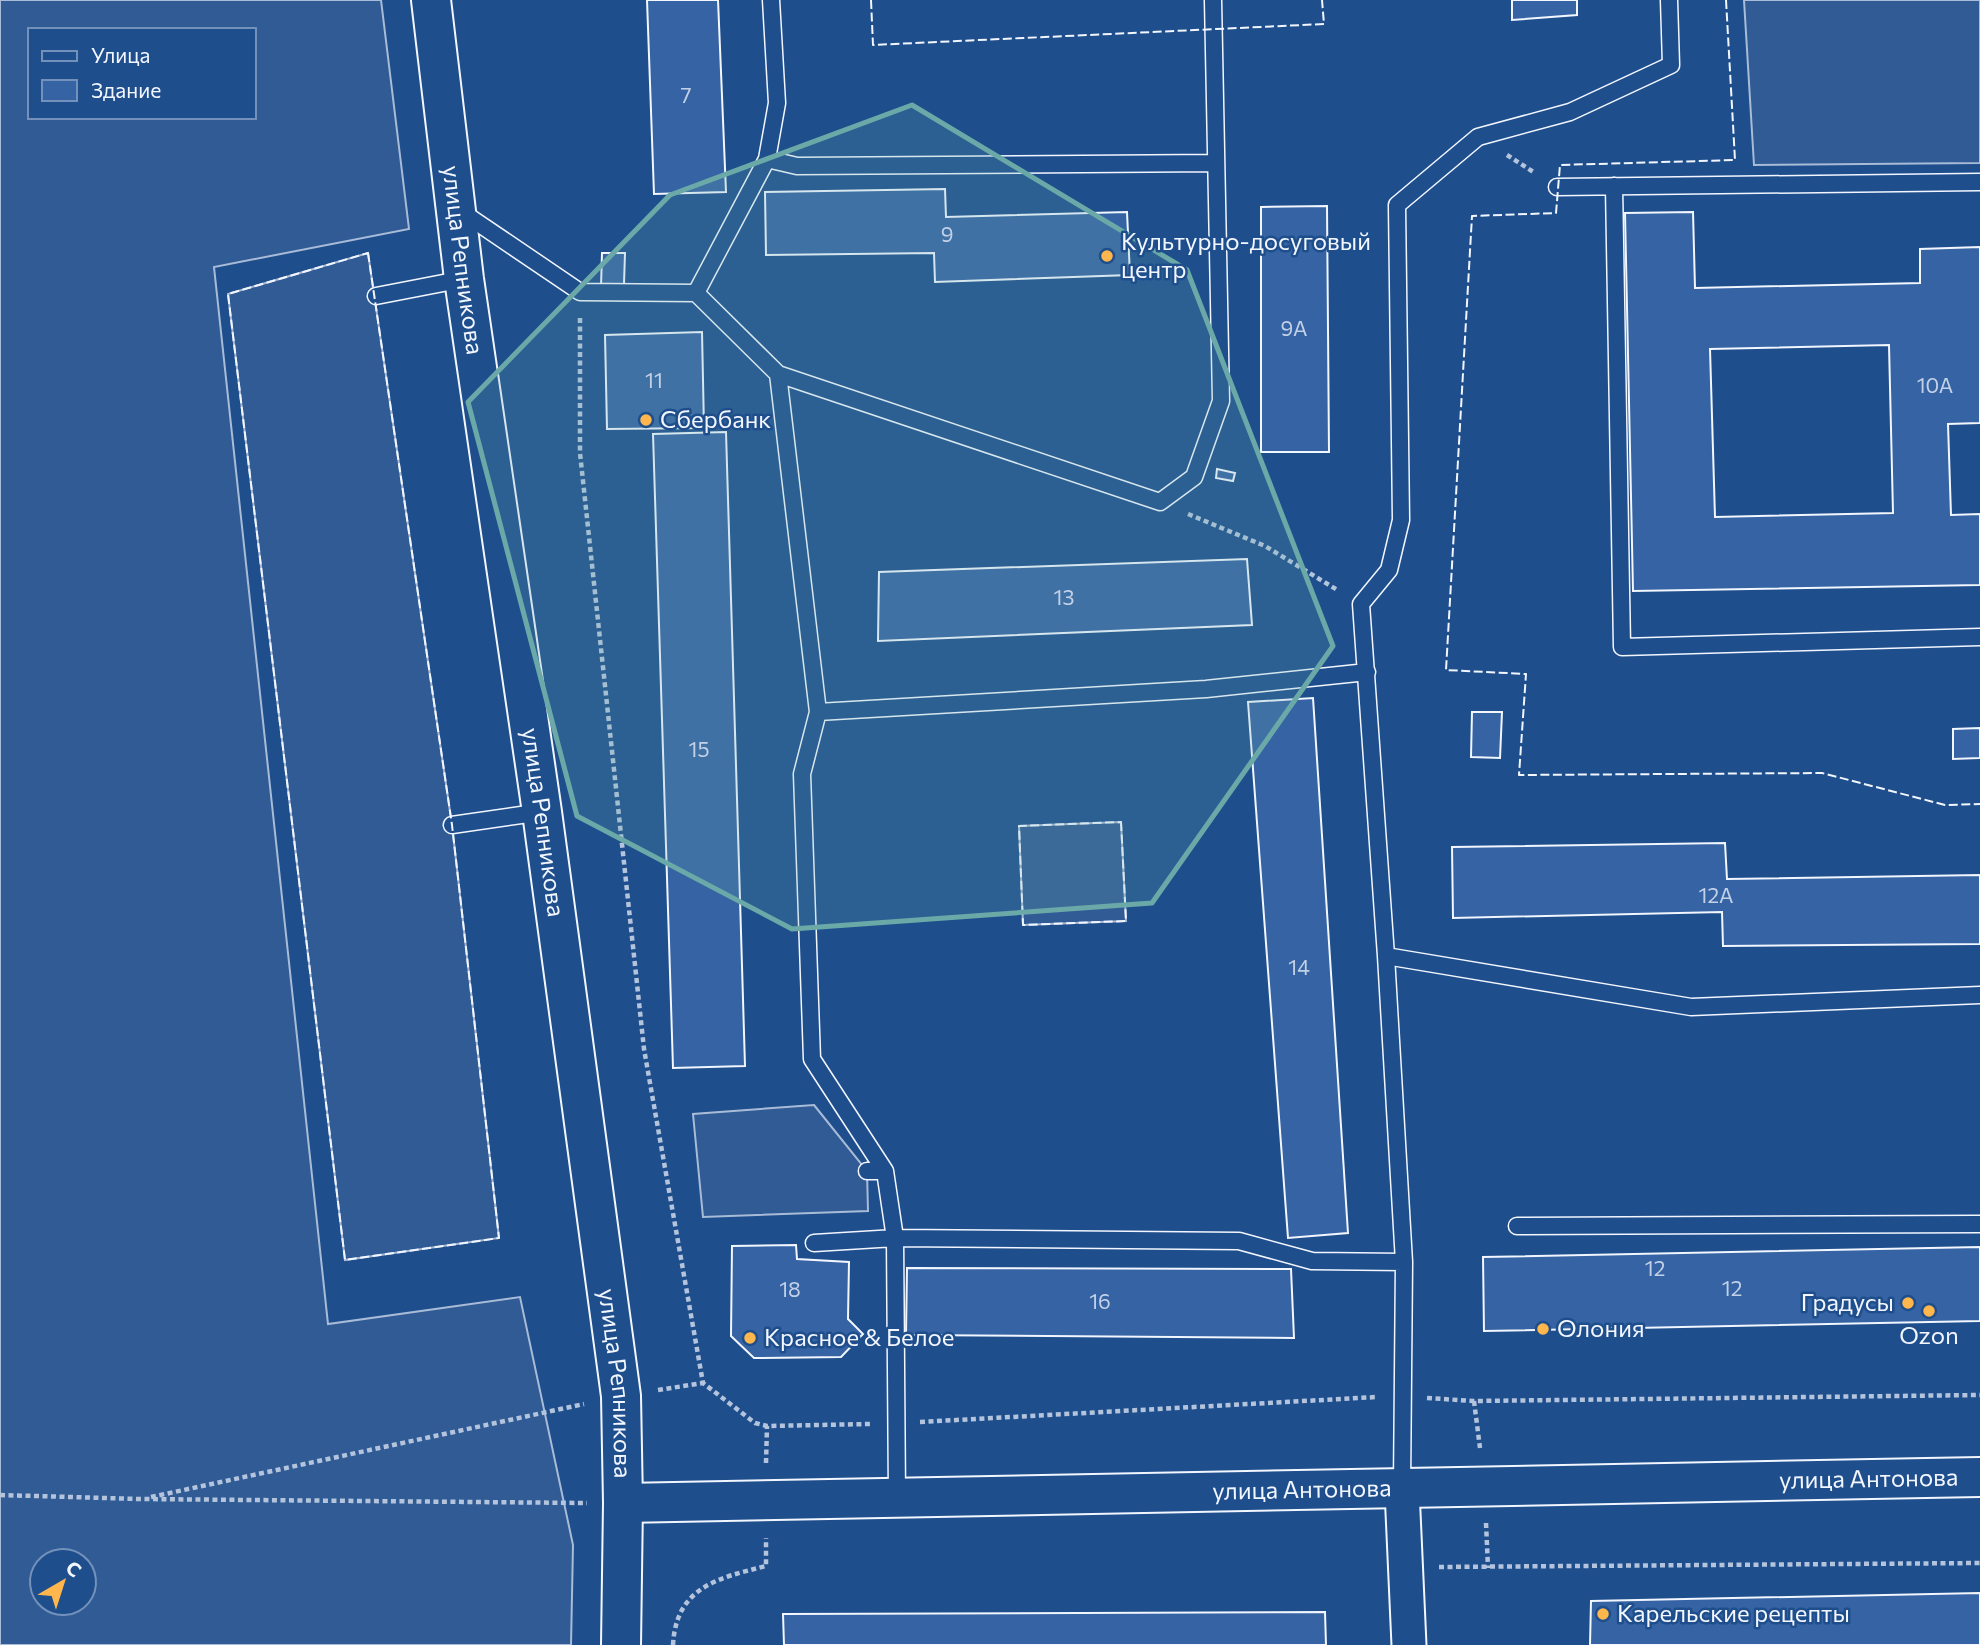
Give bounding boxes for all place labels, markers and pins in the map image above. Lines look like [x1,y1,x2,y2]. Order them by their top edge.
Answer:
place label: Культурно-досуговый центр [1121,226,1371,283]
marker: Культурно-досуговый центр [1099,248,1115,264]
place label: Сбербанк [660,404,771,433]
marker: Сбербанк [638,412,654,428]
place label: Градусы [1801,1287,1894,1316]
marker: Градусы [1900,1295,1916,1311]
marker: Ozon [1921,1303,1937,1319]
place label: Олония [1557,1313,1645,1342]
place label: Ozon [1899,1320,1959,1349]
marker: Олония [1535,1321,1551,1337]
place label: Красное & Белое [764,1322,955,1351]
marker: Красное & Белое [742,1330,758,1346]
place label: Карельские рецепты [1617,1598,1850,1627]
marker: Карельские рецепты [1595,1606,1611,1622]

